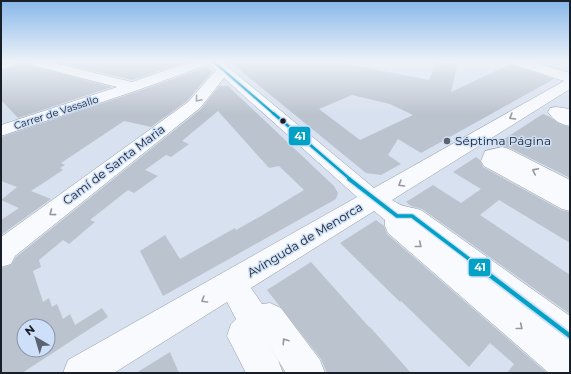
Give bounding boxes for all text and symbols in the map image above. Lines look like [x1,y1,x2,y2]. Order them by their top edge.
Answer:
street label: Carrer de Vassallo [12,93,100,132]
one-way arrow [196,94,203,102]
one-way arrow [509,113,516,120]
unlabelled marker [278,116,288,126]
street label: Camí de Santa Maria [60,121,168,208]
line badge: 41 [288,126,311,146]
text: 41 [294,129,306,143]
place label: Séptima Página [455,133,551,148]
marker: Séptima Página [442,136,452,146]
one-way arrow [532,168,540,176]
one-way arrow [398,179,405,186]
street label: Avinguda de Menorca [244,199,365,280]
one-way arrow [49,208,56,215]
one-way arrow [415,240,422,247]
line badge: 41 [468,258,491,277]
text: 41 [474,260,486,274]
one-way arrow [201,295,208,302]
north arrow [16,318,56,358]
text: N [22,322,38,338]
one-way arrow [515,323,522,330]
one-way arrow [283,338,290,345]

